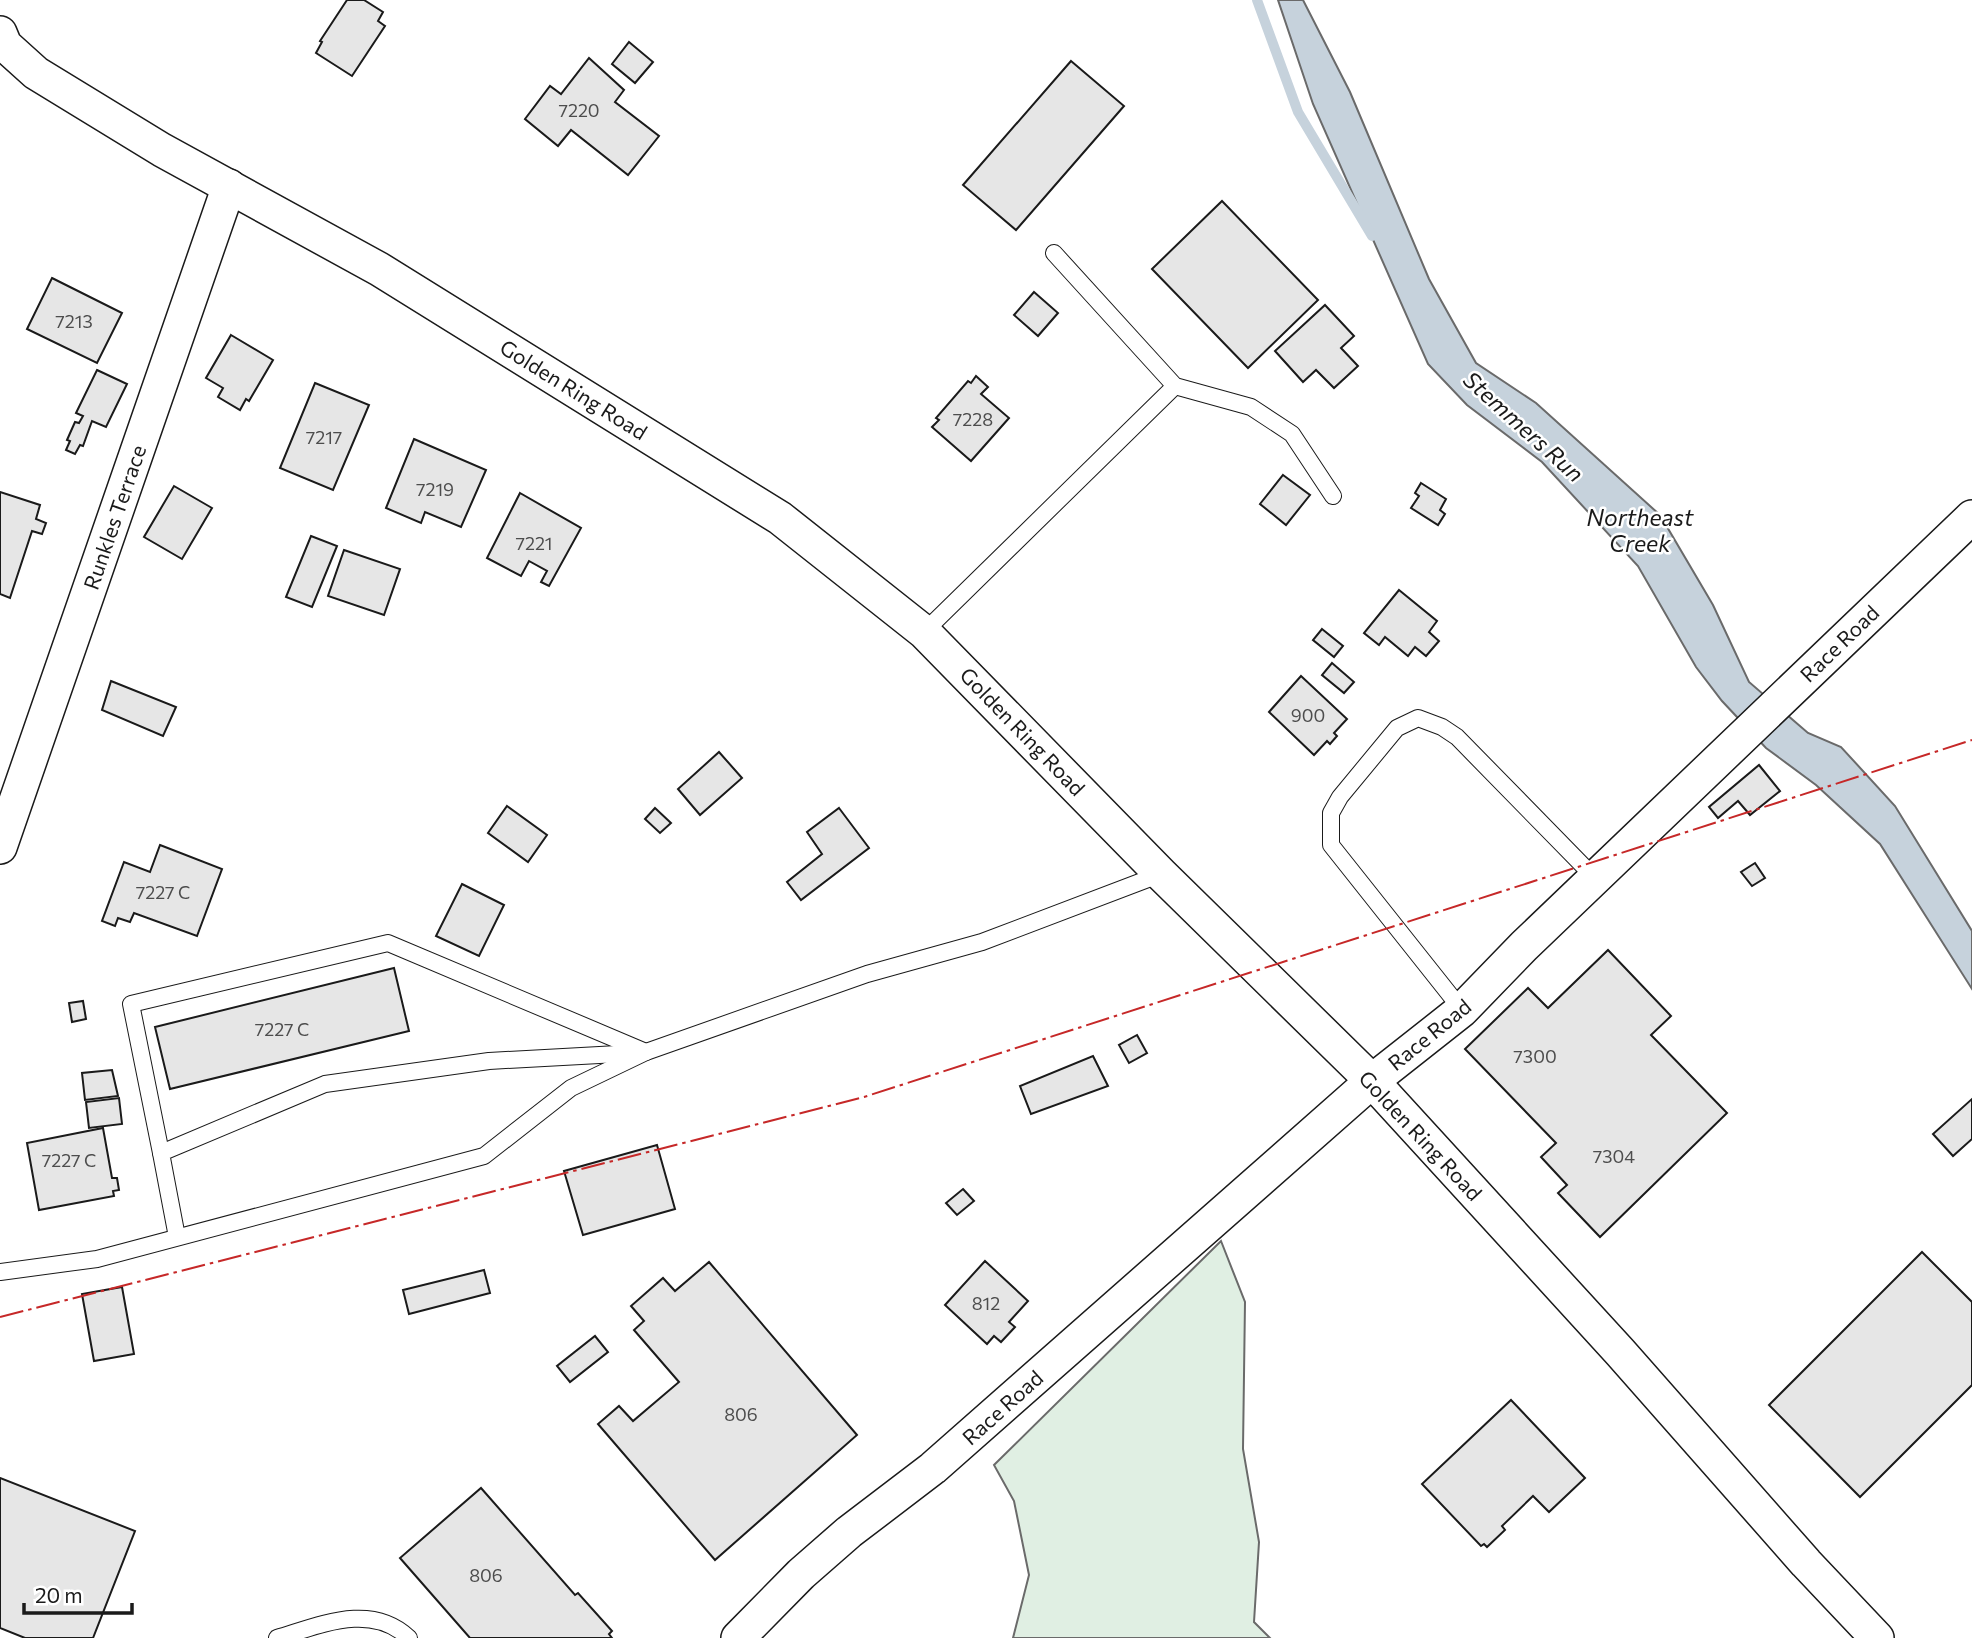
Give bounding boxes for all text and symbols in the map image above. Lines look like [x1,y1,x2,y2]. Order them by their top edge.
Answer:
house number: 7220 [558,99,600,121]
house number: 7213 [55,310,93,332]
street label: Golden Ring Road [496,334,652,444]
water label: Stemmers Run [1458,365,1590,487]
house number: 7228 [953,408,993,430]
house number: 7217 [306,426,342,448]
street label: Runkles Terrace [78,442,150,592]
house number: 7219 [416,478,454,500]
water label: Northeast Creek [1587,503,1694,557]
house number: 7221 [515,532,553,554]
street label: Race Road [1795,599,1883,687]
street label: Golden Ring Road [955,662,1091,800]
house number: 900 [1291,704,1325,726]
house number: 7227 C [136,881,190,903]
street label: Race Road [1382,993,1476,1075]
house number: 7227 C [255,1018,309,1040]
house number: 7300 [1513,1045,1557,1067]
street label: Golden Ring Road [1354,1065,1488,1205]
house number: 7304 [1593,1145,1635,1167]
house number: 7227 C [42,1149,96,1171]
house number: 812 [972,1292,1000,1314]
street label: Race Road [957,1364,1047,1450]
house number: 806 [724,1403,758,1425]
house number: 806 [469,1564,503,1586]
scale bar [24,1572,133,1616]
text: 20 m [35,1582,83,1607]

